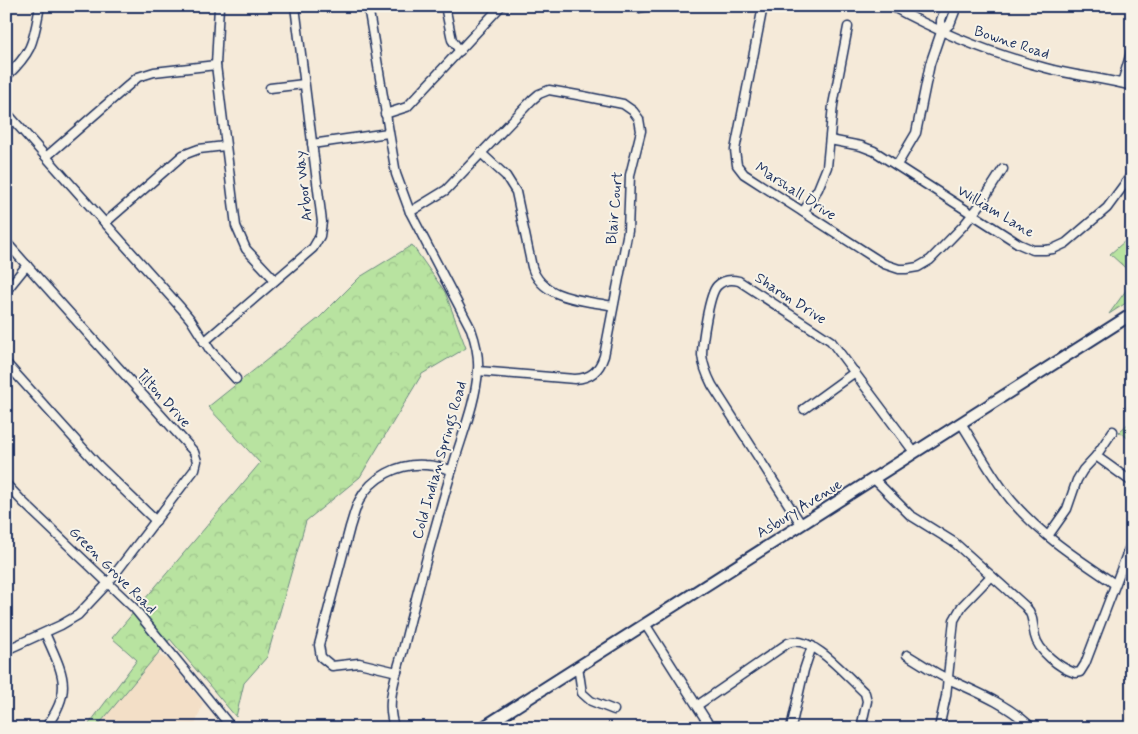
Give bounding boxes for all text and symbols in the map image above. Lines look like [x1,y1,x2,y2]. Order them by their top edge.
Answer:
street label: Bowne Road [971,21,1052,65]
street label: Arbor Way [290,149,318,222]
street label: Marshall Drive [751,158,840,226]
street label: Blair Court [602,171,628,245]
street label: William Lane [953,181,1038,243]
street label: Sharon Drive [751,268,830,330]
street label: Tilton Drive [132,365,195,432]
street label: Cold Indian Springs Road [408,379,473,542]
street label: Asbury Avenue [753,475,846,543]
street label: Green Grove Road [64,522,161,619]

